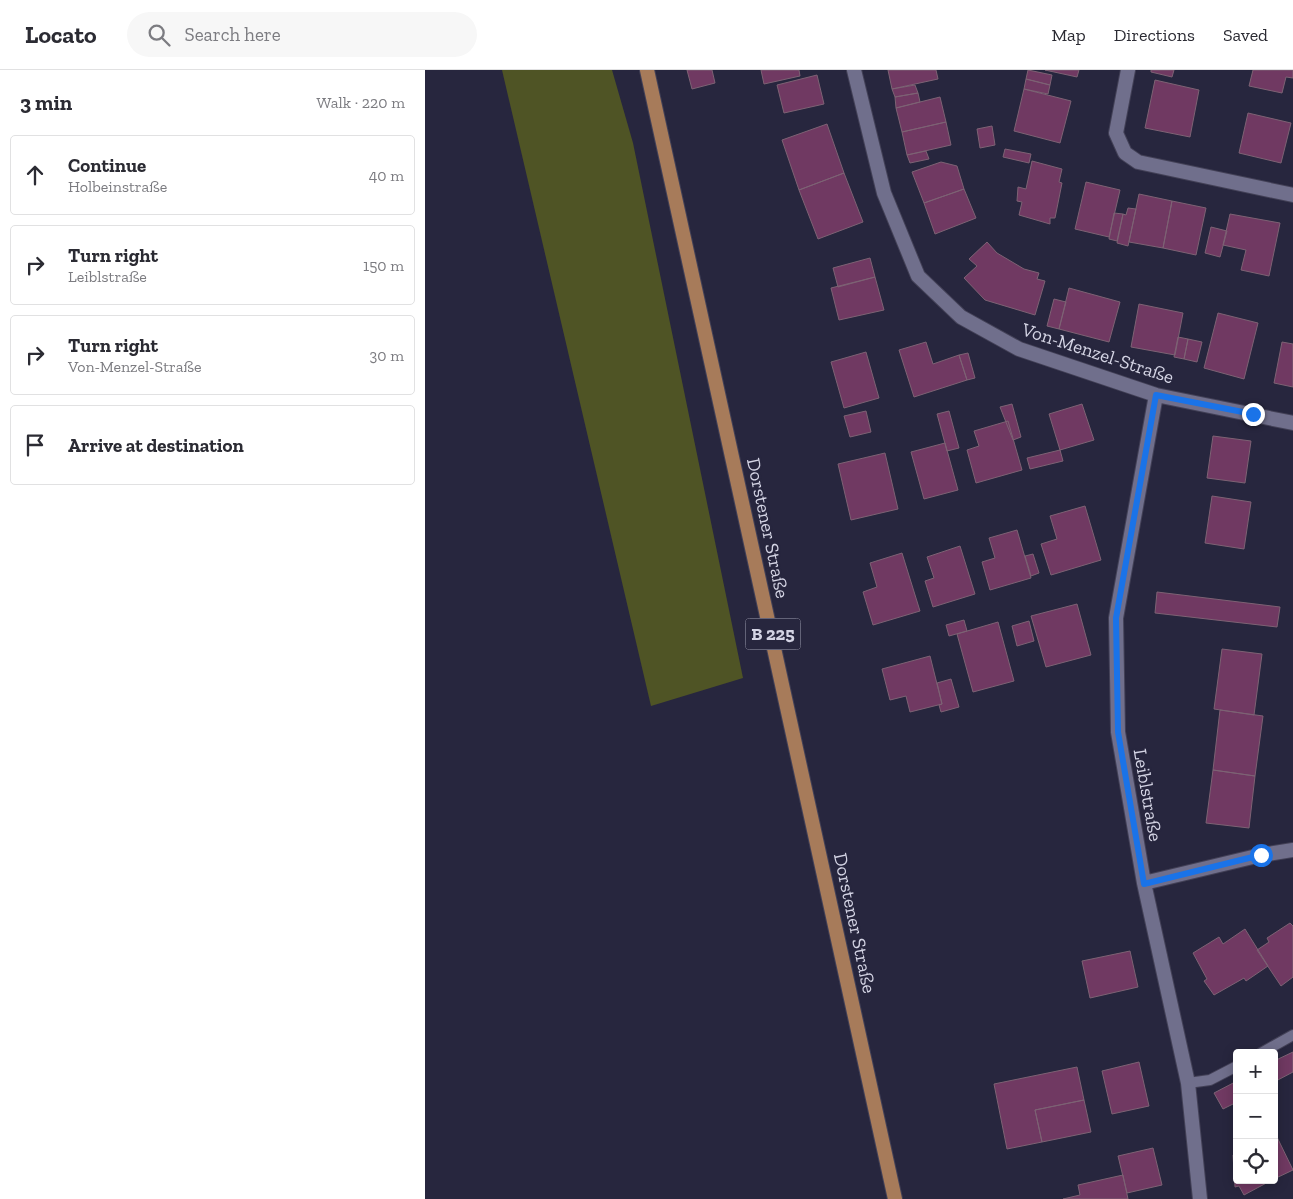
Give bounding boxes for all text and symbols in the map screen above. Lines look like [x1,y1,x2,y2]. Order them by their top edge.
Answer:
search box [127,12,477,57]
text: Locato [25,20,97,49]
icon: search [145,21,173,49]
text: Search here [185,23,281,46]
text: Map [1051,24,1086,46]
text: Directions [1114,24,1195,46]
text: Saved [1223,24,1268,46]
text: 3 min [20,90,72,115]
text: Walk · 220 m [317,93,405,112]
text: Continue [68,154,146,177]
icon: ahead [21,161,49,189]
text: 40 m [369,166,404,185]
text: Holbeinstraße [68,177,167,196]
text: Turn right [68,244,158,267]
icon: right [21,251,49,279]
text: 150 m [363,256,404,275]
text: Leiblstraße [68,267,147,286]
street label: Von-Menzel-Straße [1018,317,1177,388]
text: Turn right [68,334,158,357]
icon: right [21,341,49,369]
text: 30 m [370,346,404,365]
text: Von-Menzel-Straße [68,357,202,376]
route end [1242,403,1265,426]
icon: arrive [21,431,49,459]
text: Arrive at destination [68,434,244,457]
street label: Dorstener Straße [742,456,794,600]
road number: B 225 [745,618,801,650]
street label: Leiblstraße [1129,747,1167,843]
route start [1250,844,1273,867]
street label: Dorstener Straße [829,851,881,995]
map controls [1233,1049,1278,1184]
button: + [1233,1049,1278,1094]
button: − [1233,1094,1278,1139]
button: locate [1233,1139,1278,1184]

